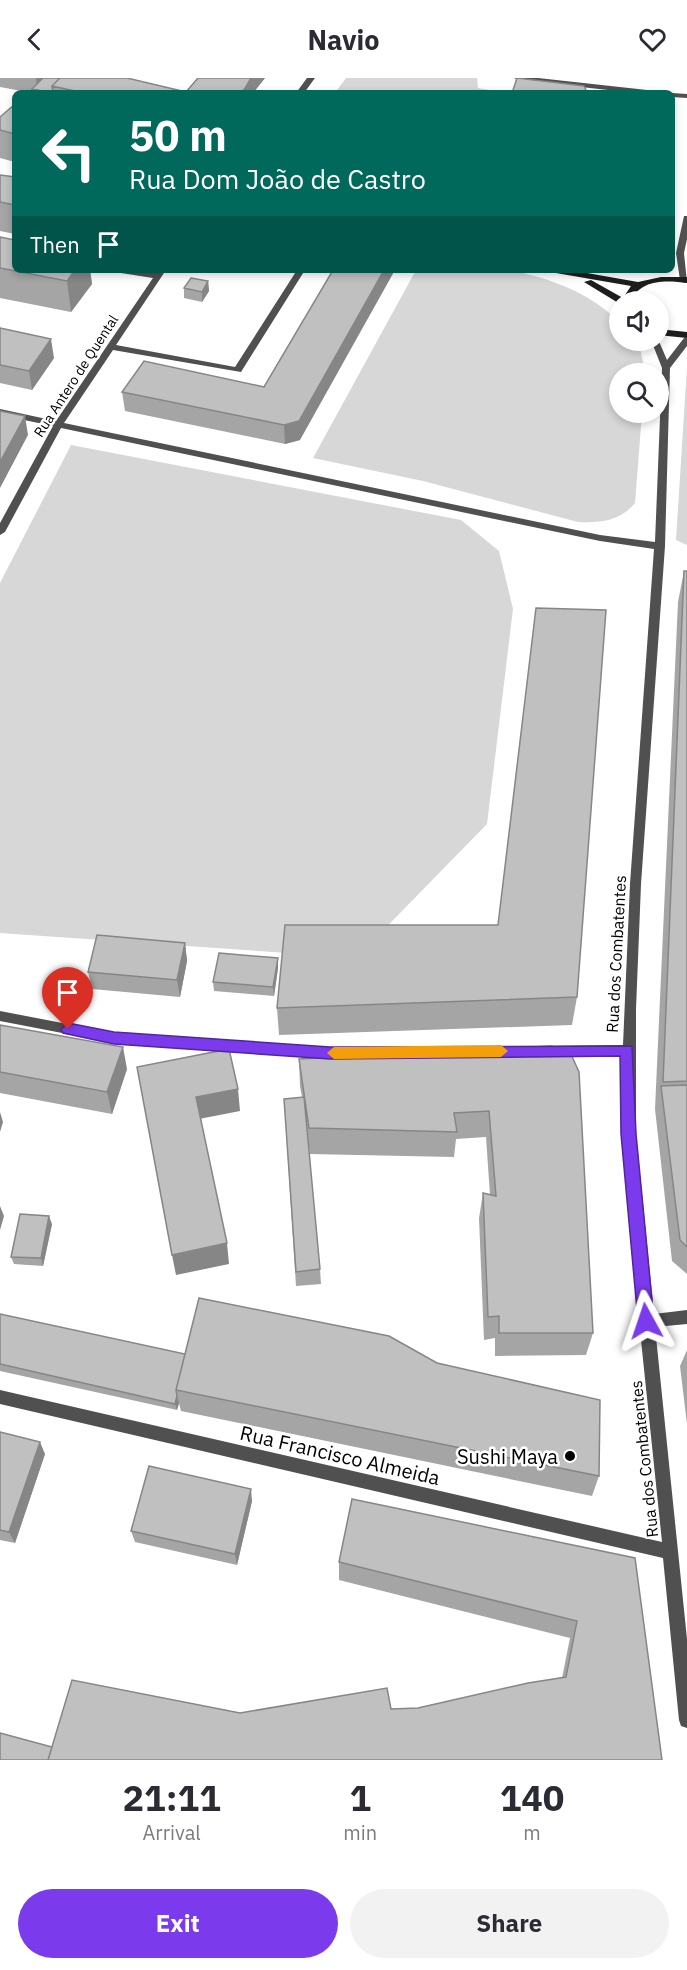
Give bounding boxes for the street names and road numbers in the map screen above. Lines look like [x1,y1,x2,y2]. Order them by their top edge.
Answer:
street label: Rua Antero de Quental [30,311,122,441]
street label: Rua dos Combatentes [602,875,630,1033]
street label: Rua dos Combatentes [626,1380,662,1538]
street label: Rua Francisco Almeida [237,1419,443,1491]

